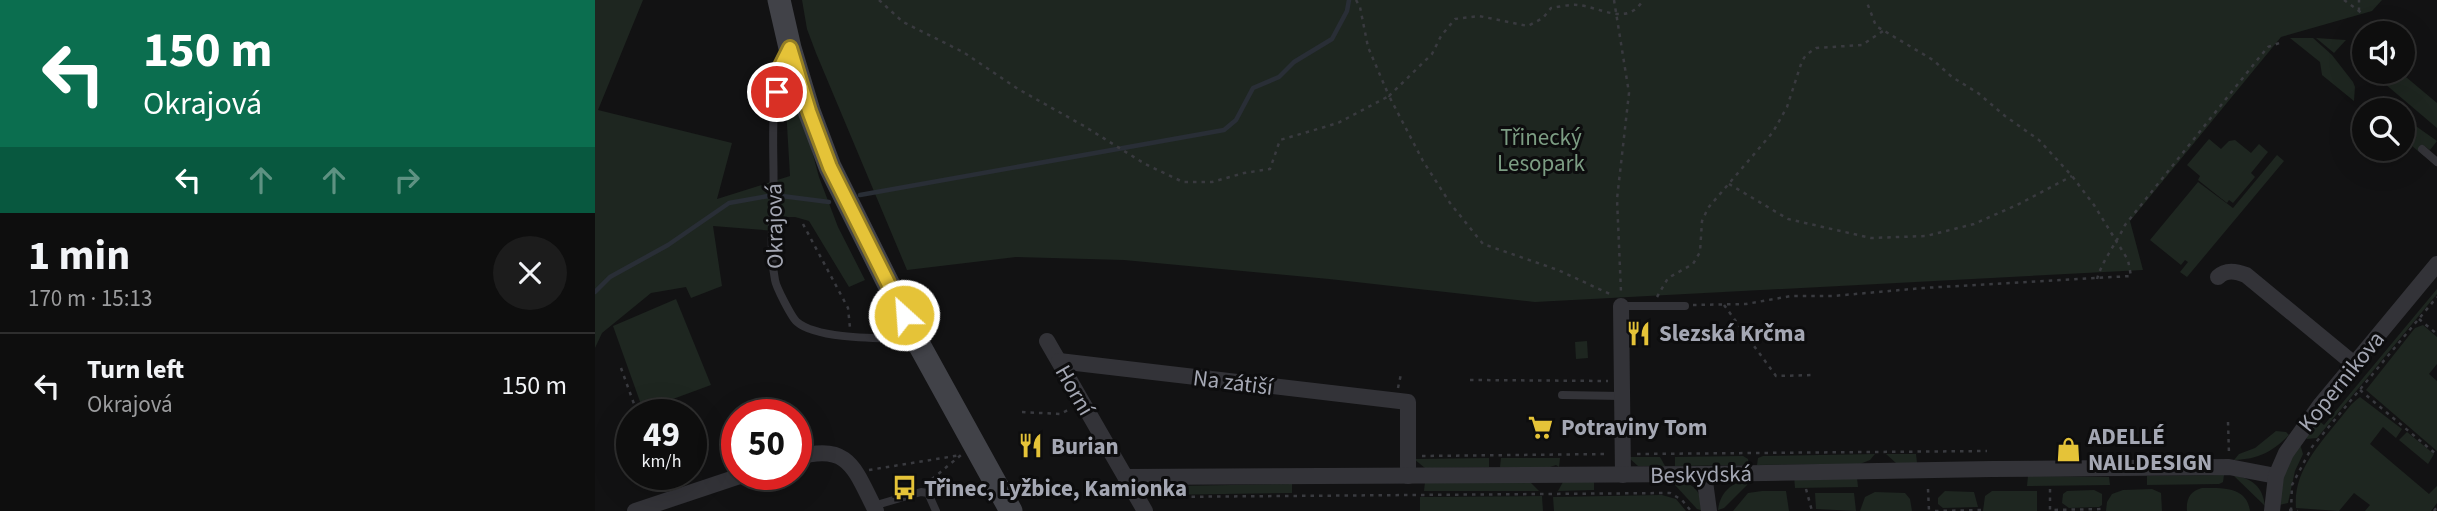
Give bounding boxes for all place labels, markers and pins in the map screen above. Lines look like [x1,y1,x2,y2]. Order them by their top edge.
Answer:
pin [747,62,807,122]
place label: Slezská Krčma [1659,317,1806,350]
restaurant icon: Slezská Krčma [1625,319,1653,347]
place label: Potraviny Tom [1561,411,1707,444]
supermarket icon: Potraviny Tom [1527,413,1555,441]
place label: ADELLÉ NAILDESIGN [2087,420,2212,479]
place label: Burian [1051,430,1119,463]
restaurant icon: Burian [1017,432,1045,460]
shop icon: ADELLÉ NAILDESIGN [2054,435,2082,463]
place label: Třinec, Lyžbice, Kamionka [924,472,1187,505]
bus stop icon: Třinec, Lyžbice, Kamionka [890,474,918,502]

